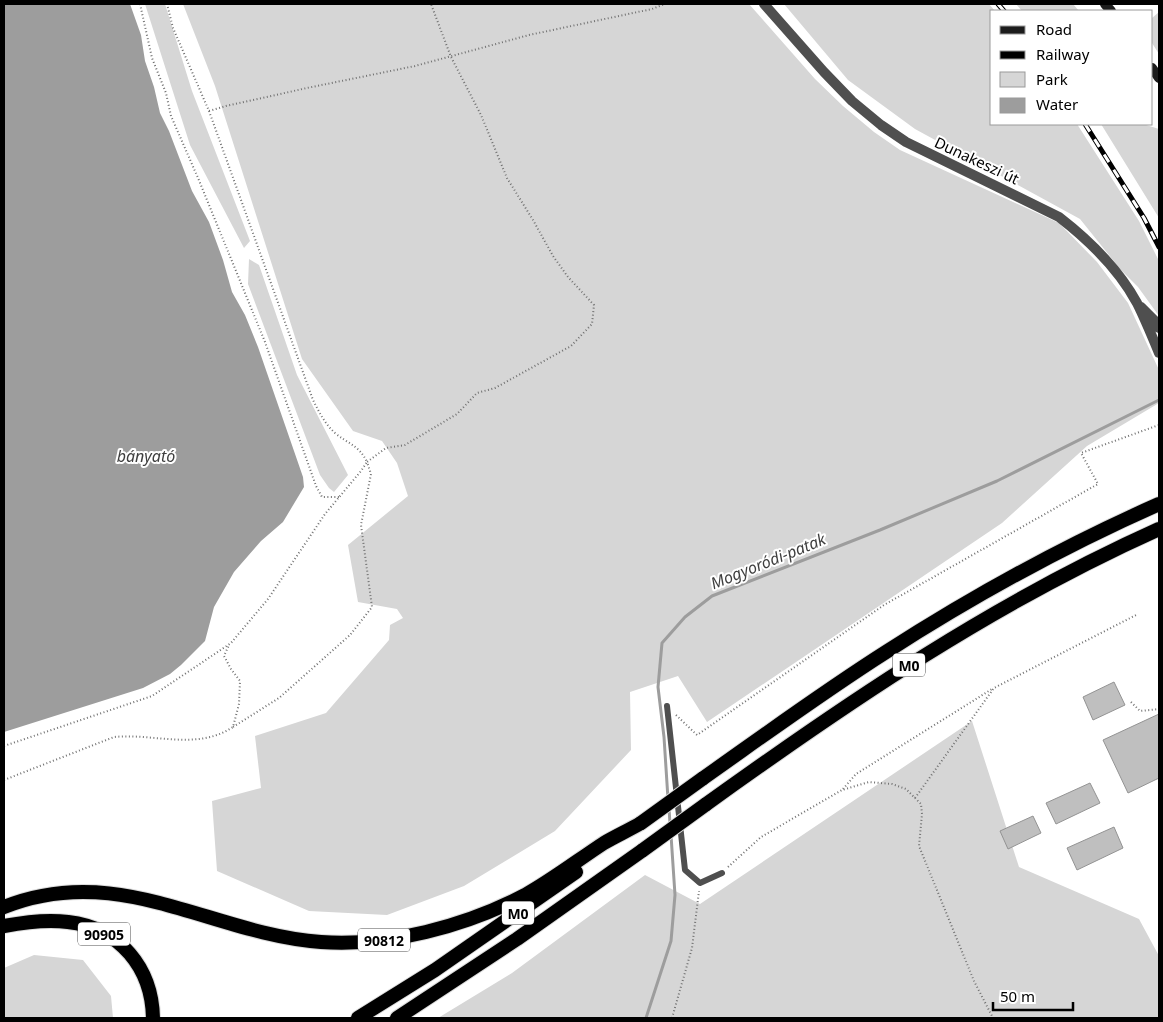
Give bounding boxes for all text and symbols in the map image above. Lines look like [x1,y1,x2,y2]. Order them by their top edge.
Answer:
legend [990,10,1153,125]
text: Road [1036,19,1072,39]
text: Railway [1036,44,1090,64]
text: Park [1036,69,1068,89]
text: Water [1036,94,1078,114]
street label: Dunakeszi út [932,132,1023,189]
water label: bányató [117,445,175,467]
water label: Mogyoródi-patak [707,527,830,594]
road number: M0 [893,654,925,676]
road number: M0 [502,901,534,924]
road number: 90905 [78,922,130,946]
road number: 90812 [358,928,410,952]
scale bar [993,980,1073,1012]
text: 50 m [1000,986,1035,1006]

